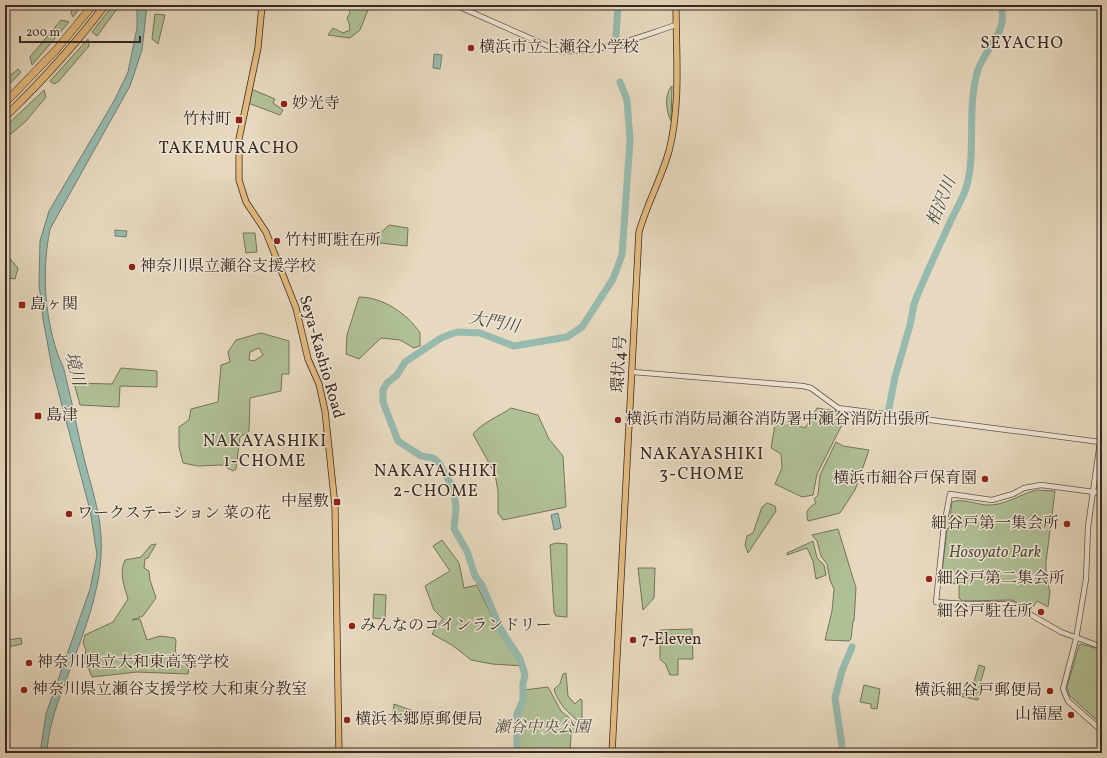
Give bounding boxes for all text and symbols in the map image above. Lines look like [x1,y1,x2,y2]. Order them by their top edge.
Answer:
scale bar [20,18,140,44]
text: 200 m [26,25,60,41]
district label: SEYACHO [980,32,1064,55]
place label: 横浜市立上瀬谷小学校 [479,37,639,59]
marker: 横浜市立上瀬谷小学校 [466,43,476,53]
place label: 妙光寺 [292,93,340,115]
marker: 妙光寺 [279,99,289,109]
place label: 竹村町 [183,109,231,131]
marker: 竹村町 [234,115,244,125]
district label: TAKEMURACHO [159,137,299,160]
water label: 相沢川 [922,172,963,230]
place label: 竹村町駐在所 [285,230,381,252]
marker: 竹村町駐在所 [272,236,282,246]
place label: 神奈川県立瀬谷支援学校 [140,256,316,278]
marker: 神奈川県立瀬谷支援学校 [127,262,137,272]
street label: Seya-Kashio Road [293,293,349,421]
place label: 島ヶ関 [30,294,78,316]
marker: 島ヶ関 [17,300,27,310]
water label: 大門川 [467,307,523,340]
street label: 環状4号 [608,335,632,393]
water label: 境川 [59,350,90,390]
place label: 島津 [46,405,78,427]
place label: 横浜市消防局瀬谷消防署中瀬谷消防出張所 [626,409,930,431]
marker: 島津 [33,411,43,421]
marker: 横浜市消防局瀬谷消防署中瀬谷消防出張所 [613,415,623,425]
district label: NAKAYASHIKI 1-CHOME [203,430,327,473]
district label: NAKAYASHIKI 3-CHOME [640,443,764,486]
district label: NAKAYASHIKI 2-CHOME [374,460,498,503]
place label: 横浜市細谷戸保育園 [833,468,977,490]
marker: 横浜市細谷戸保育園 [980,474,990,484]
place label: 中屋敷 [281,491,329,513]
marker: 中屋敷 [332,497,342,507]
place label: ワークステーション 菜の花 [77,503,271,525]
marker: ワークステーション 菜の花 [64,509,74,519]
place label: 細谷戸第一集会所 [931,513,1059,535]
marker: 細谷戸第一集会所 [1062,519,1072,529]
park label: Hosoyato Park [949,542,1042,564]
place label: 細谷戸第二集会所 [937,568,1065,590]
marker: 細谷戸第二集会所 [924,574,934,584]
place label: 細谷戸駐在所 [937,601,1033,623]
marker: 細谷戸駐在所 [1036,607,1046,617]
place label: みんなのコインランドリー [360,615,552,637]
marker: みんなのコインランドリー [347,621,357,631]
place label: 7-Eleven [641,629,702,651]
marker: 7-Eleven [628,635,638,645]
place label: 神奈川県立大和東高等学校 [37,652,229,674]
marker: 神奈川県立大和東高等学校 [24,658,34,668]
place label: 神奈川県立瀬谷支援学校 大和東分教室 [32,679,307,701]
place label: 横浜細谷戸郵便局 [914,680,1042,702]
marker: 神奈川県立瀬谷支援学校 大和東分教室 [19,685,29,695]
marker: 横浜細谷戸郵便局 [1045,686,1055,696]
place label: 山福屋 [1015,704,1063,726]
place label: 横浜本郷原郵便局 [355,709,483,731]
marker: 山福屋 [1066,710,1076,720]
marker: 横浜本郷原郵便局 [342,715,352,725]
park label: 瀬谷中央公園 [494,717,593,739]

